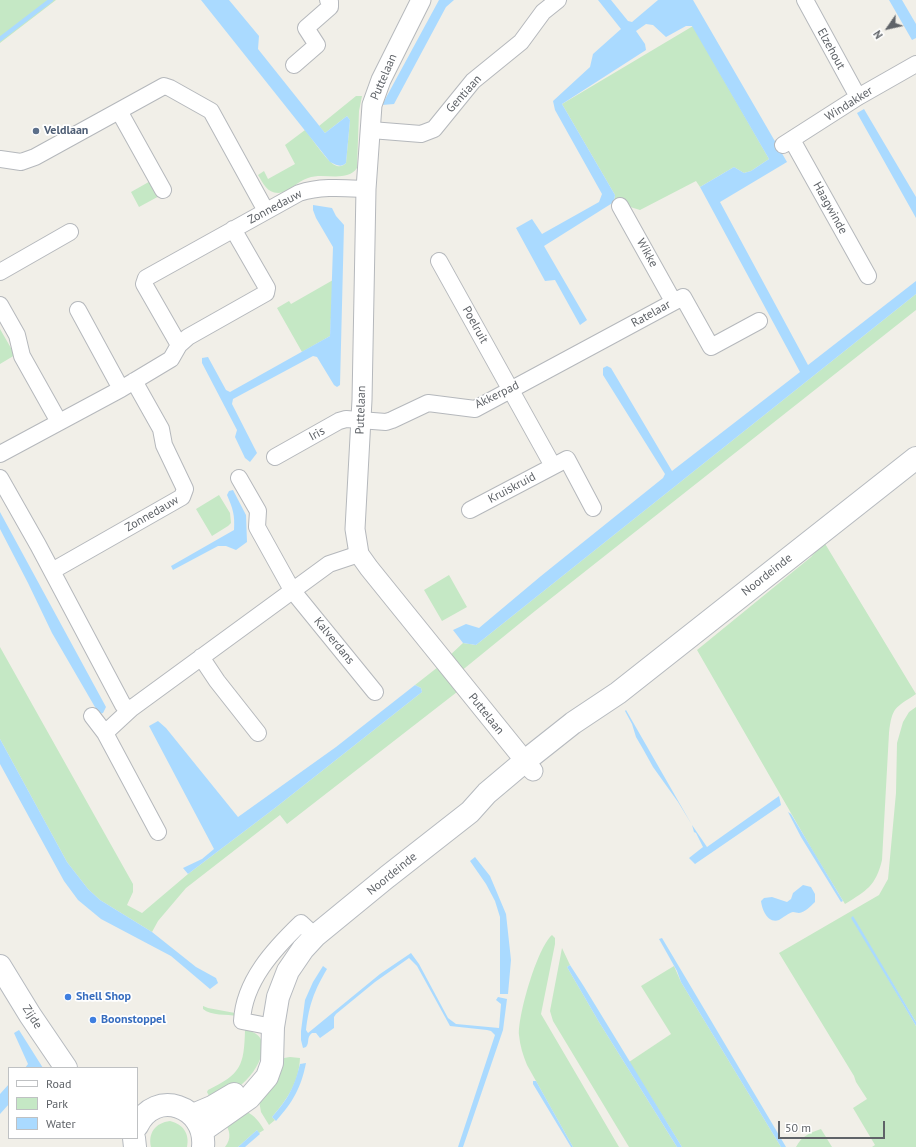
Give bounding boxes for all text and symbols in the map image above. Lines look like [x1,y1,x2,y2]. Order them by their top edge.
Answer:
north arrow [868,8,908,48]
street label: Elzehout [814,26,848,72]
text: N [870,28,886,42]
street label: Puttelaan [368,52,400,102]
street label: Gentiaan [443,72,485,116]
street label: Windakker [822,84,876,124]
place label: Veldlaan [44,124,88,138]
marker: Veldlaan [31,126,41,136]
street label: Haagwinde [810,179,850,237]
street label: Zonnedauw [245,187,305,227]
street label: Wikke [633,236,661,270]
street label: Ratelaar [629,297,673,331]
street label: Poelruit [459,304,491,346]
street label: Akkerpad [473,378,521,412]
street label: Puttelaan [353,385,369,435]
street label: Iris [307,424,327,444]
street label: Kruiskruid [486,469,538,507]
street label: Zonnedauw [123,493,181,535]
street label: Noordeinde [739,551,795,599]
street label: Kalverdans [311,615,357,667]
street label: Puttelaan [465,690,507,738]
street label: Noordeinde [364,850,420,898]
place label: Shell Shop [76,990,131,1004]
marker: Shell Shop [63,992,73,1002]
street label: Zijde [19,1002,45,1032]
place label: Boonstoppel [101,1013,166,1027]
marker: Boonstoppel [88,1015,98,1025]
legend [8,1067,138,1139]
text: Road [46,1076,71,1091]
text: Park [46,1096,68,1111]
scale bar [780,1113,887,1139]
text: Water [46,1116,76,1131]
text: 50 m [785,1120,811,1135]

